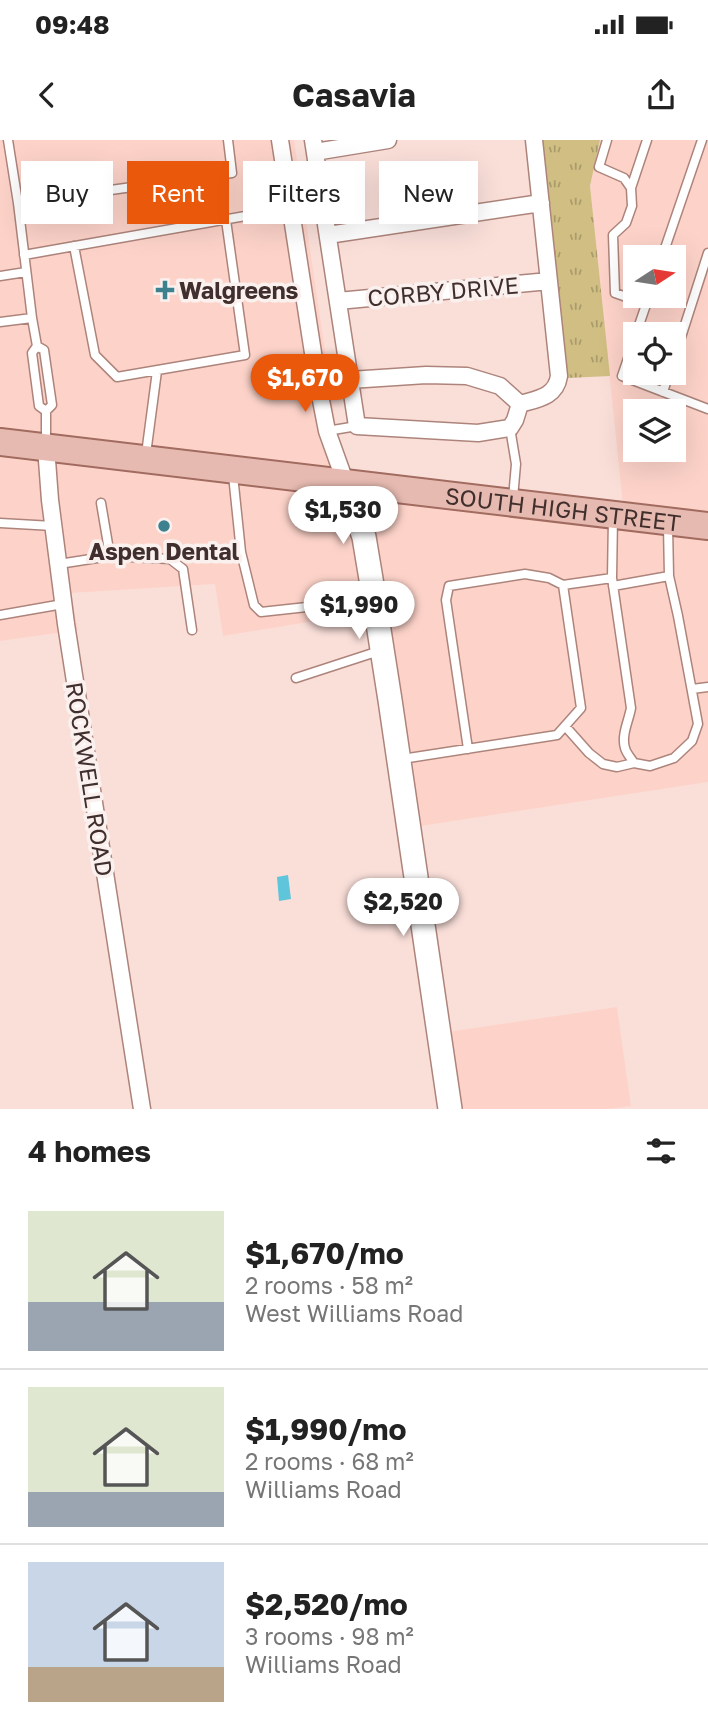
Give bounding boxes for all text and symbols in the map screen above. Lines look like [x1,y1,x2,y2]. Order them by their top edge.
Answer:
text: 09:48 [35,9,110,40]
icon: back [28,76,66,114]
text: Casavia [292,76,416,114]
icon: share [642,76,680,114]
chip: Buy [21,161,113,224]
chip: Rent [127,161,229,224]
chip: Filters [243,161,365,224]
chip: New [379,161,478,224]
north arrow [623,245,686,308]
map controls [623,245,686,462]
street label: CORBY DRIVE [366,270,520,312]
place label: Walgreens [179,276,299,304]
marker: Walgreens [157,282,173,298]
button: locate [623,322,686,385]
pin: $1,670 [248,355,362,414]
text: $1,670 [267,363,343,391]
button: layers [623,399,686,462]
street label: SOUTH HIGH STREET [444,481,682,537]
pin: $1,530 [286,486,400,546]
text: $1,530 [304,495,382,523]
marker: Aspen Dental [156,518,172,534]
place label: Aspen Dental [89,537,240,565]
pin: $1,990 [302,582,416,641]
text: $1,990 [320,590,398,618]
street label: ROCKWELL ROAD [61,680,119,878]
pin: $2,520 [346,878,460,938]
text: $2,520 [363,887,443,915]
icon: filters [642,1132,680,1170]
text: 4 homes [28,1133,151,1169]
text: $1,670/mo [245,1235,404,1271]
icon: home [84,1239,168,1323]
text: 2 rooms · 58 m² [245,1271,413,1299]
text: West Williams Road [245,1299,463,1327]
text: $1,990/mo [245,1411,406,1447]
icon: home [84,1415,168,1499]
text: 2 rooms · 68 m² [245,1447,414,1475]
text: Williams Road [245,1475,402,1503]
text: $2,520/mo [245,1586,408,1622]
icon: home [84,1590,168,1674]
text: 3 rooms · 98 m² [245,1622,414,1650]
text: Williams Road [245,1650,402,1678]

